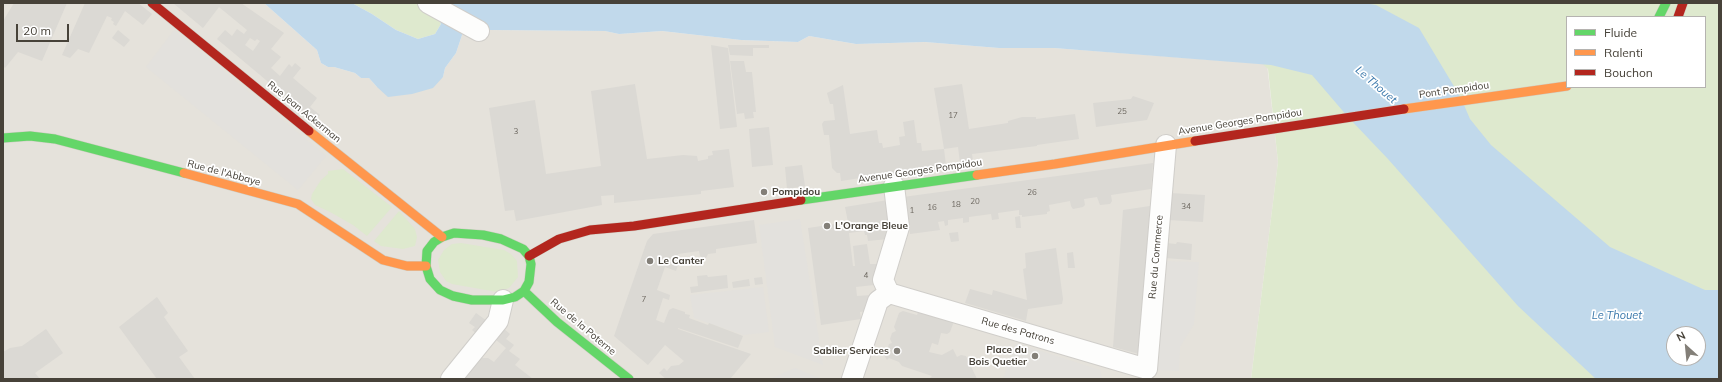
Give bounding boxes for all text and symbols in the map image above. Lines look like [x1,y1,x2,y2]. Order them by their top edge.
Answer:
scale bar [18,16,71,42]
legend [1566,16,1706,88]
text: 20 m [23,23,51,38]
text: Fluide [1604,25,1637,40]
text: Ralenti [1604,45,1643,60]
water label: Le Thouet [1353,64,1399,106]
text: Bouchon [1604,65,1653,80]
street label: Rue Jean Ackerman [265,79,343,145]
street label: Pont Pompidou [1418,79,1490,101]
street label: Avenue Georges Pompidou [1177,106,1303,138]
house number: 25 [1117,107,1127,117]
house number: 17 [948,111,958,121]
house number: 3 [514,127,518,137]
street label: Avenue Georges Pompidou [857,156,983,186]
street label: Rue de l'Abbaye [186,157,262,189]
place label: Pompidou [772,186,820,198]
marker: Pompidou [759,187,769,197]
house number: 26 [1027,188,1037,198]
house number: 20 [970,197,980,207]
house number: 18 [951,200,961,210]
house number: 34 [1181,202,1191,212]
house number: 16 [927,203,937,213]
house number: 1 [910,206,914,216]
street label: Rue du Commerce [1146,215,1166,299]
place label: L'Orange Bleue [835,220,908,232]
marker: L'Orange Bleue [822,221,832,231]
place label: Le Canter [658,255,704,267]
marker: Le Canter [645,256,655,266]
house number: 4 [864,271,868,281]
house number: 7 [642,295,646,305]
street label: Rue de la Poterne [548,296,618,358]
water label: Le Thouet [1592,309,1642,323]
street label: Rue des Patrons [980,315,1056,347]
north arrow [1666,326,1706,366]
text: N [1674,328,1688,344]
place label: Place du Bois Quetier [969,344,1027,368]
place label: Sablier Services [813,345,889,357]
marker: Sablier Services [892,346,902,356]
marker: Place du Bois Quetier [1030,351,1040,361]

